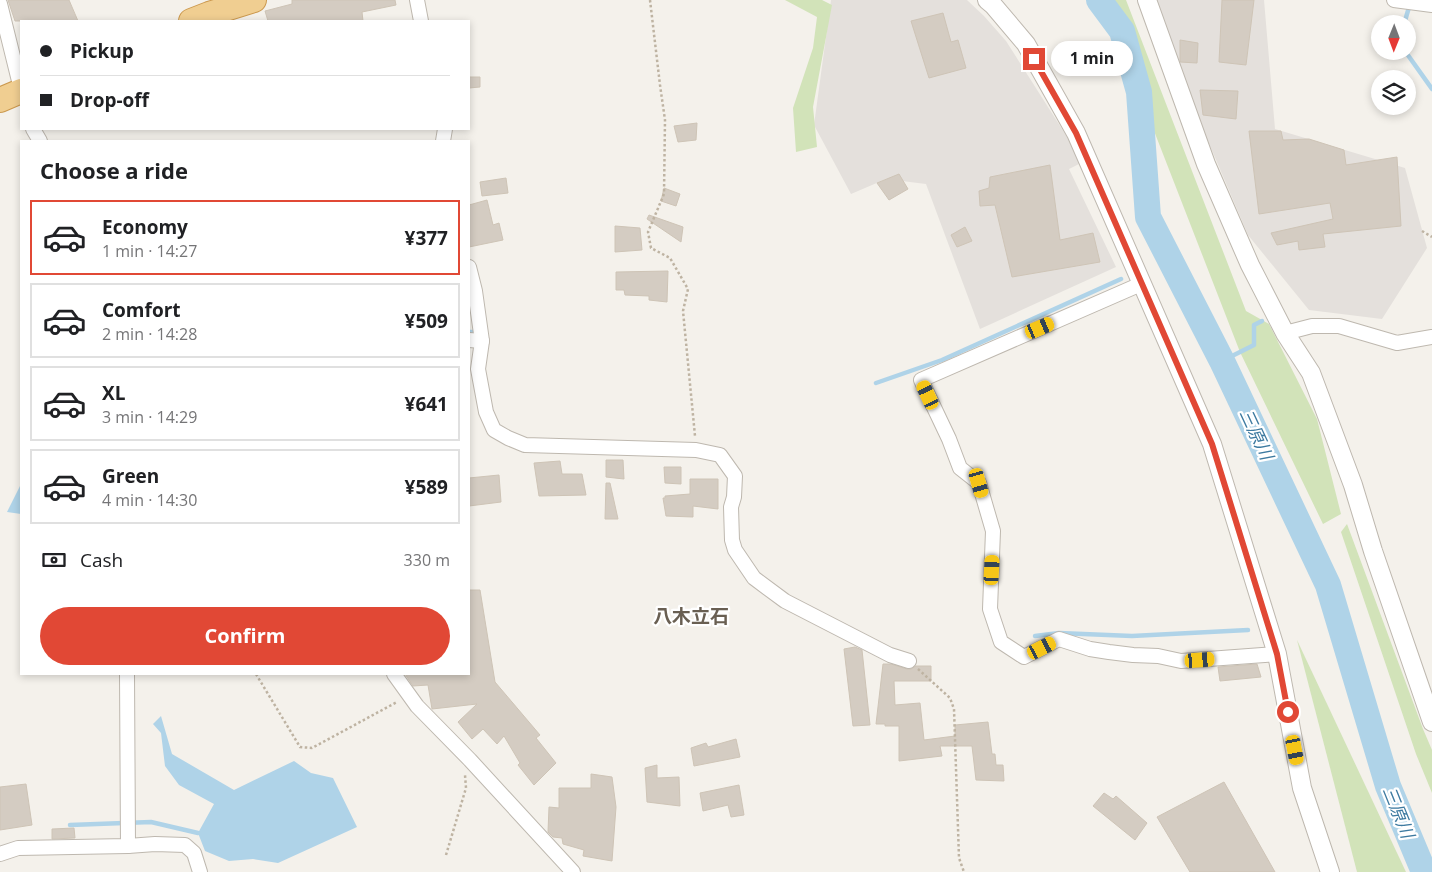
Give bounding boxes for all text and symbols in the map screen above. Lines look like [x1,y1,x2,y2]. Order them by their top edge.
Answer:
north arrow [1371,15,1416,60]
map controls [1371,15,1416,115]
text: Pickup [70,38,134,64]
callout: 1 min [1052,42,1134,76]
text: 1 min [1070,47,1114,69]
route end [1023,48,1045,70]
button: layers [1371,70,1416,115]
text: Drop-off [70,87,149,113]
text: Choose a ride [40,155,188,185]
text: Economy [102,214,188,240]
icon: car [42,215,87,260]
text: ¥377 [405,225,448,251]
text: 1 min · 14:27 [102,240,197,262]
text: Comfort [102,297,181,323]
icon: car [42,298,87,343]
text: ¥509 [405,308,448,334]
car [1023,315,1056,341]
text: 2 min · 14:28 [102,323,197,345]
car [914,378,941,412]
text: XL [102,380,125,406]
icon: car [42,381,87,426]
text: ¥641 [405,391,448,417]
water label: 三原川 [1235,404,1280,465]
text: 3 min · 14:29 [102,406,197,428]
text: Green [102,463,159,489]
icon: car [42,464,87,509]
car [967,467,990,499]
text: ¥589 [405,474,448,500]
text: 4 min · 14:30 [102,489,197,511]
icon: cash [40,546,68,574]
text: Cash [80,547,123,573]
text: 330 m [404,549,450,571]
car [983,555,1000,585]
district label: 八木立石 [653,603,729,629]
button: Confirm [40,607,450,665]
car [1025,635,1058,661]
car [1184,651,1215,669]
route start [1277,701,1299,723]
car [1284,734,1305,766]
water label: 三原川 [1378,782,1421,843]

